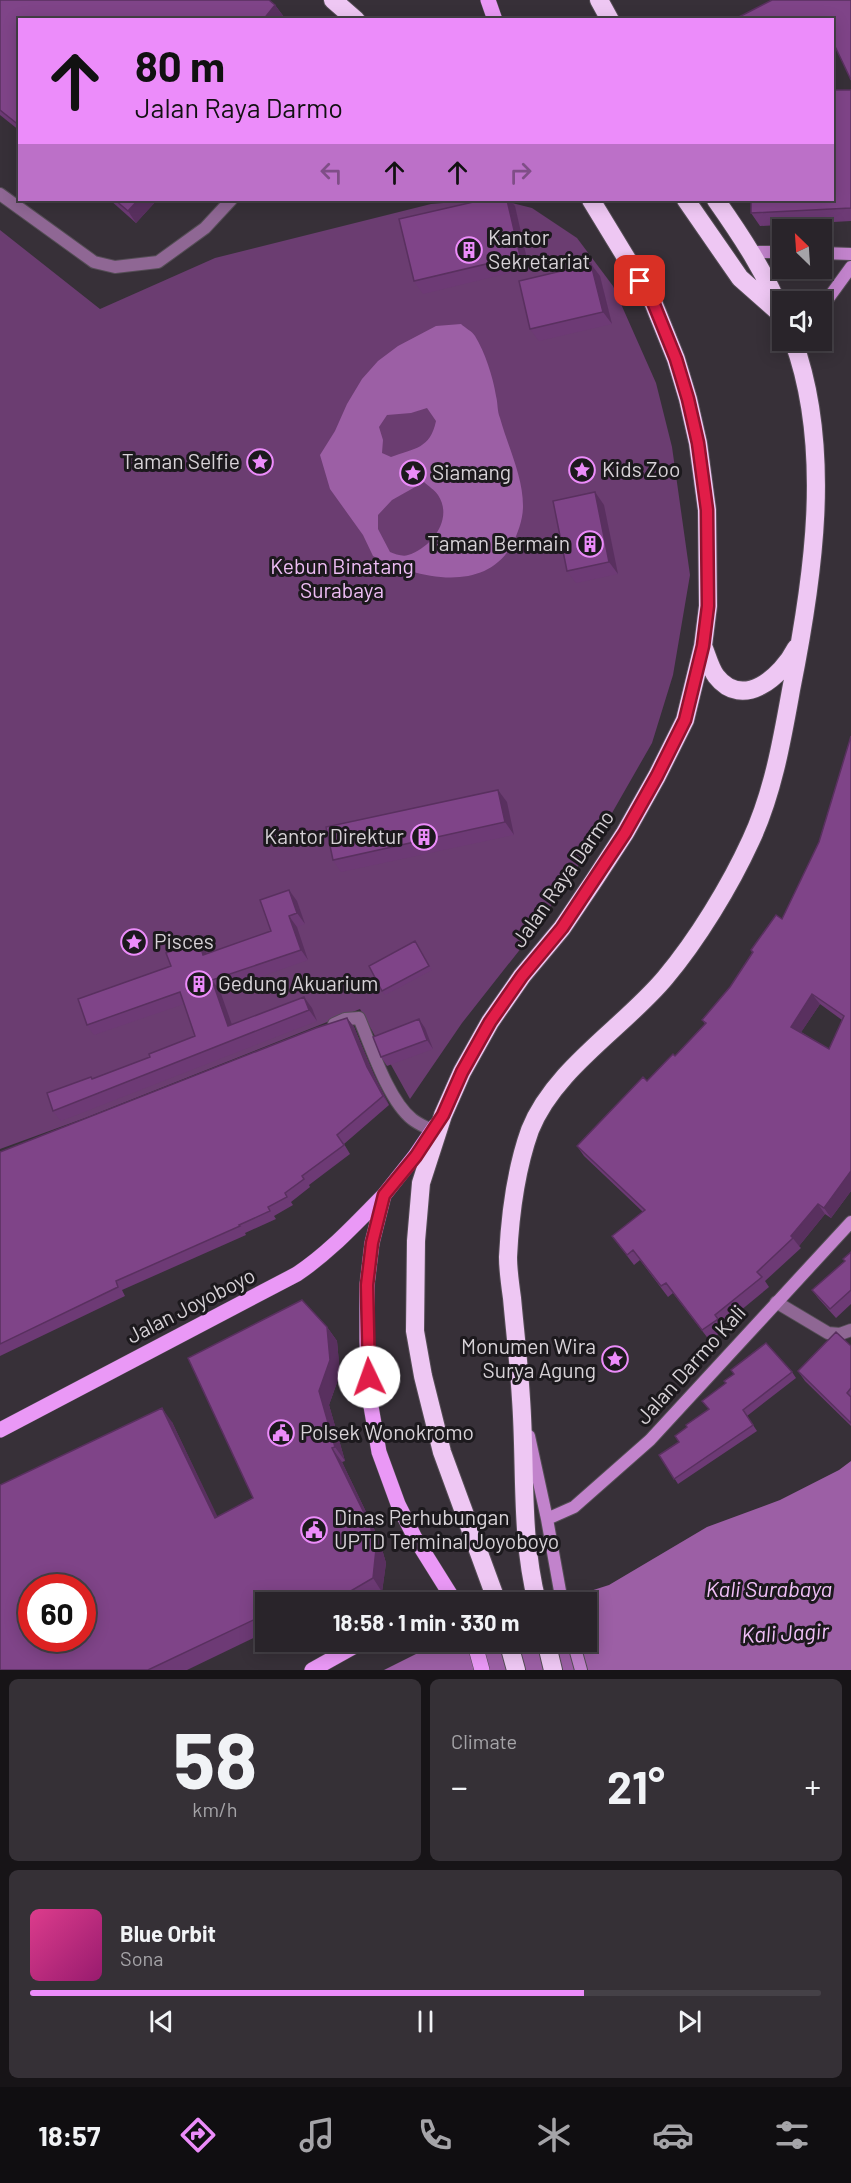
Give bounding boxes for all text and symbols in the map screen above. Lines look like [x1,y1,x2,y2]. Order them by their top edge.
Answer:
text: 80 m [135,40,225,90]
icon: ahead [36,42,114,120]
text: Jalan Raya Darmo [135,91,343,123]
icon: left [315,156,348,189]
icon: ahead [378,156,411,189]
icon: ahead [441,156,474,189]
icon: right [504,156,537,189]
north arrow [772,219,832,279]
map controls [772,219,832,351]
place label: Kantor Sekretariat [488,224,590,273]
building icon: Kantor Sekretariat [454,235,484,265]
pin [614,255,665,306]
icon: arrive [623,264,656,297]
button: sound [772,291,832,351]
place icon: Taman Selfie [245,447,275,477]
place label: Taman Selfie [122,448,240,473]
place icon: Kids Zoo [567,455,597,485]
place label: Kids Zoo [602,456,680,481]
place icon: Siamang [398,458,428,488]
place label: Siamang [432,459,511,484]
building icon: Taman Bermain [575,529,605,559]
place label: Taman Bermain [427,530,570,555]
park label: Kebun Binatang Surabaya [270,553,414,602]
street label: Jalan Raya Darmo [505,805,618,952]
building icon: Kantor Direktur [409,822,439,852]
place label: Kantor Direktur [264,823,404,848]
place icon: Pisces [119,927,149,957]
place label: Pisces [154,928,214,953]
building icon: Gedung Akuarium [184,969,214,999]
place label: Gedung Akuarium [218,970,378,995]
street label: Jalan Joyoboyo [122,1262,259,1348]
street label: Jalan Darmo Kali [630,1299,750,1429]
place label: Monumen Wira Surya Agung [461,1333,596,1382]
place icon: Monumen Wira Surya Agung [600,1344,630,1374]
position arrow [337,1345,401,1409]
public building icon: Polsek Wonokromo [266,1418,296,1448]
place label: Polsek Wonokromo [300,1419,474,1444]
place label: Dinas Perhubungan UPTD Terminal Joyoboyo [334,1504,559,1553]
public building icon: Dinas Perhubungan UPTD Terminal Joyoboyo [299,1515,329,1545]
speed limit sign: 60 [18,1574,96,1652]
water label: Kali Surabaya [706,1575,832,1601]
text: 18:58 · 1 min · 330 m [333,1609,519,1635]
water label: Kali Jagir [741,1617,831,1647]
text: 58 [173,1711,257,1805]
text: Climate [451,1729,517,1753]
text: 21° [607,1759,665,1813]
text: − [451,1766,468,1806]
text: + [805,1766,821,1806]
text: km/h [192,1797,238,1821]
text: Blue Orbit [120,1920,216,1946]
text: Sona [120,1946,164,1970]
icon: previous [145,2005,178,2038]
icon: pause [409,2005,442,2038]
icon: next [673,2005,706,2038]
icon: directions [177,2114,219,2156]
icon: music [296,2114,338,2156]
icon: phone [414,2114,456,2156]
icon: climate [533,2114,575,2156]
icon: car [652,2114,694,2156]
icon: filters [771,2114,813,2156]
text: 18:57 [38,2119,100,2151]

